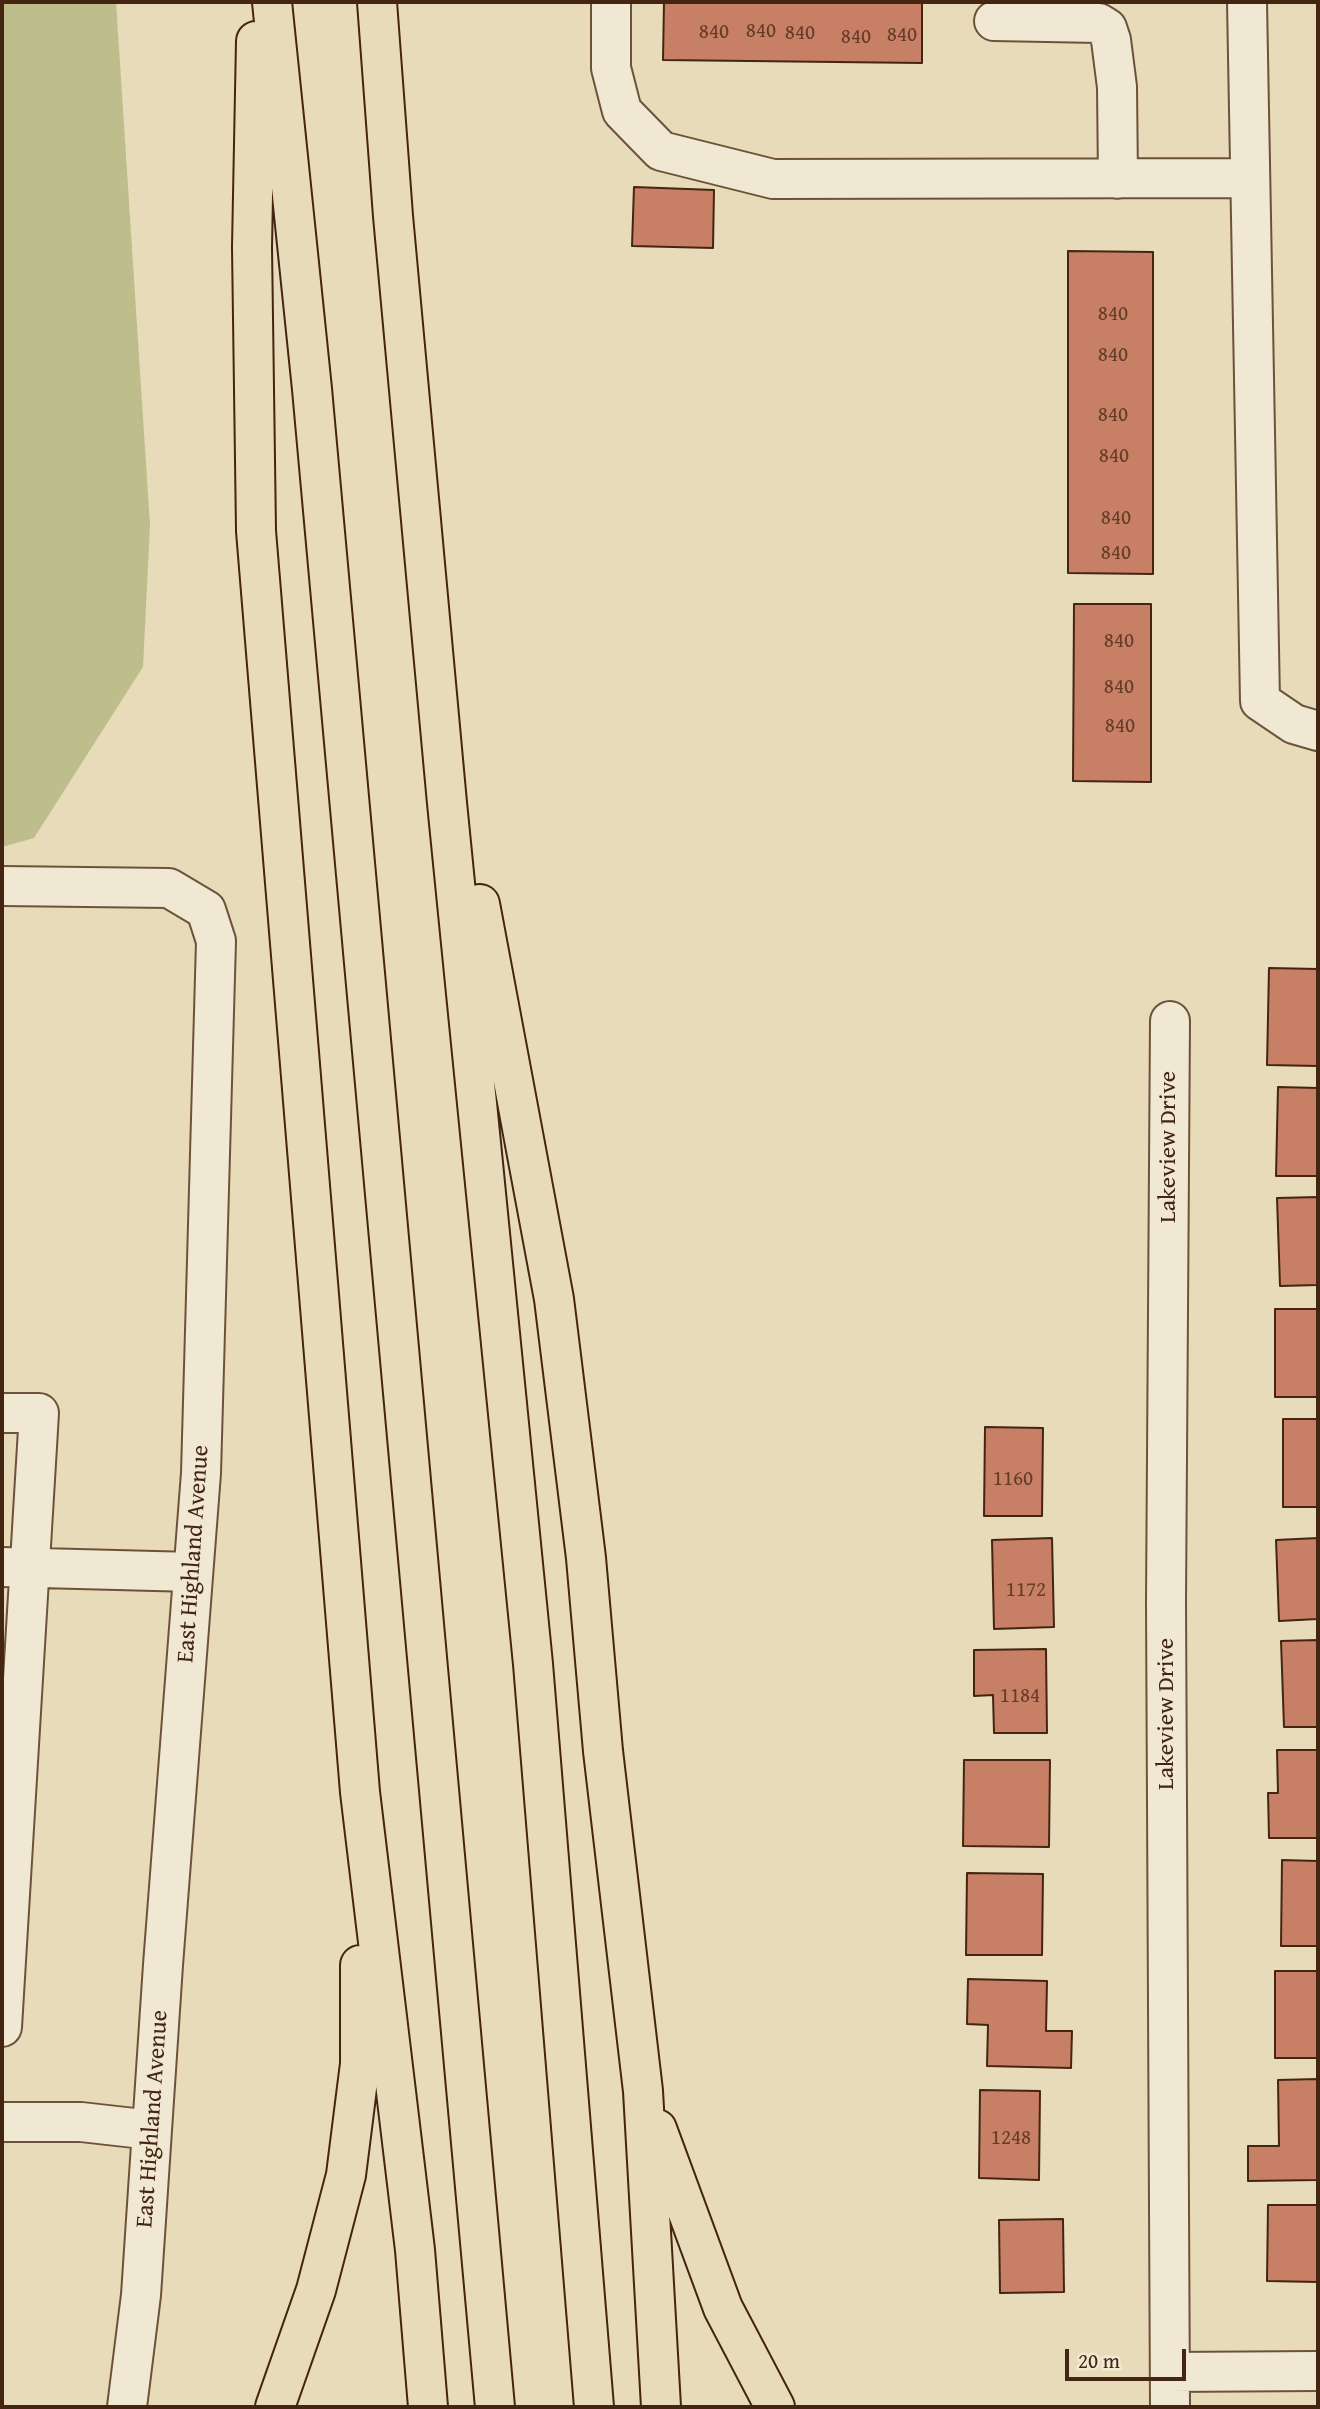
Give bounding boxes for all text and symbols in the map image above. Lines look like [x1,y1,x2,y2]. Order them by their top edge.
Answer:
house number: 840 [746,19,776,45]
house number: 840 [699,20,729,46]
house number: 840 [785,21,815,47]
house number: 840 [887,23,917,49]
house number: 840 [841,25,871,51]
house number: 840 [1098,302,1128,328]
house number: 840 [1098,343,1128,369]
house number: 840 [1098,403,1128,429]
house number: 840 [1099,444,1129,470]
house number: 840 [1101,506,1131,532]
house number: 840 [1101,541,1131,567]
house number: 840 [1104,629,1134,655]
house number: 840 [1104,675,1134,701]
house number: 840 [1105,714,1135,740]
street label: Lakeview Drive [1155,1071,1183,1223]
street label: East Highland Avenue [172,1444,216,1664]
house number: 1160 [993,1467,1033,1493]
house number: 1172 [1006,1578,1046,1604]
street label: Lakeview Drive [1153,1638,1181,1790]
house number: 1184 [1000,1684,1040,1710]
street label: East Highland Avenue [131,2009,175,2229]
house number: 1248 [991,2126,1031,2152]
scale bar [1068,2336,1189,2380]
text: 20 m [1078,2345,1120,2376]

